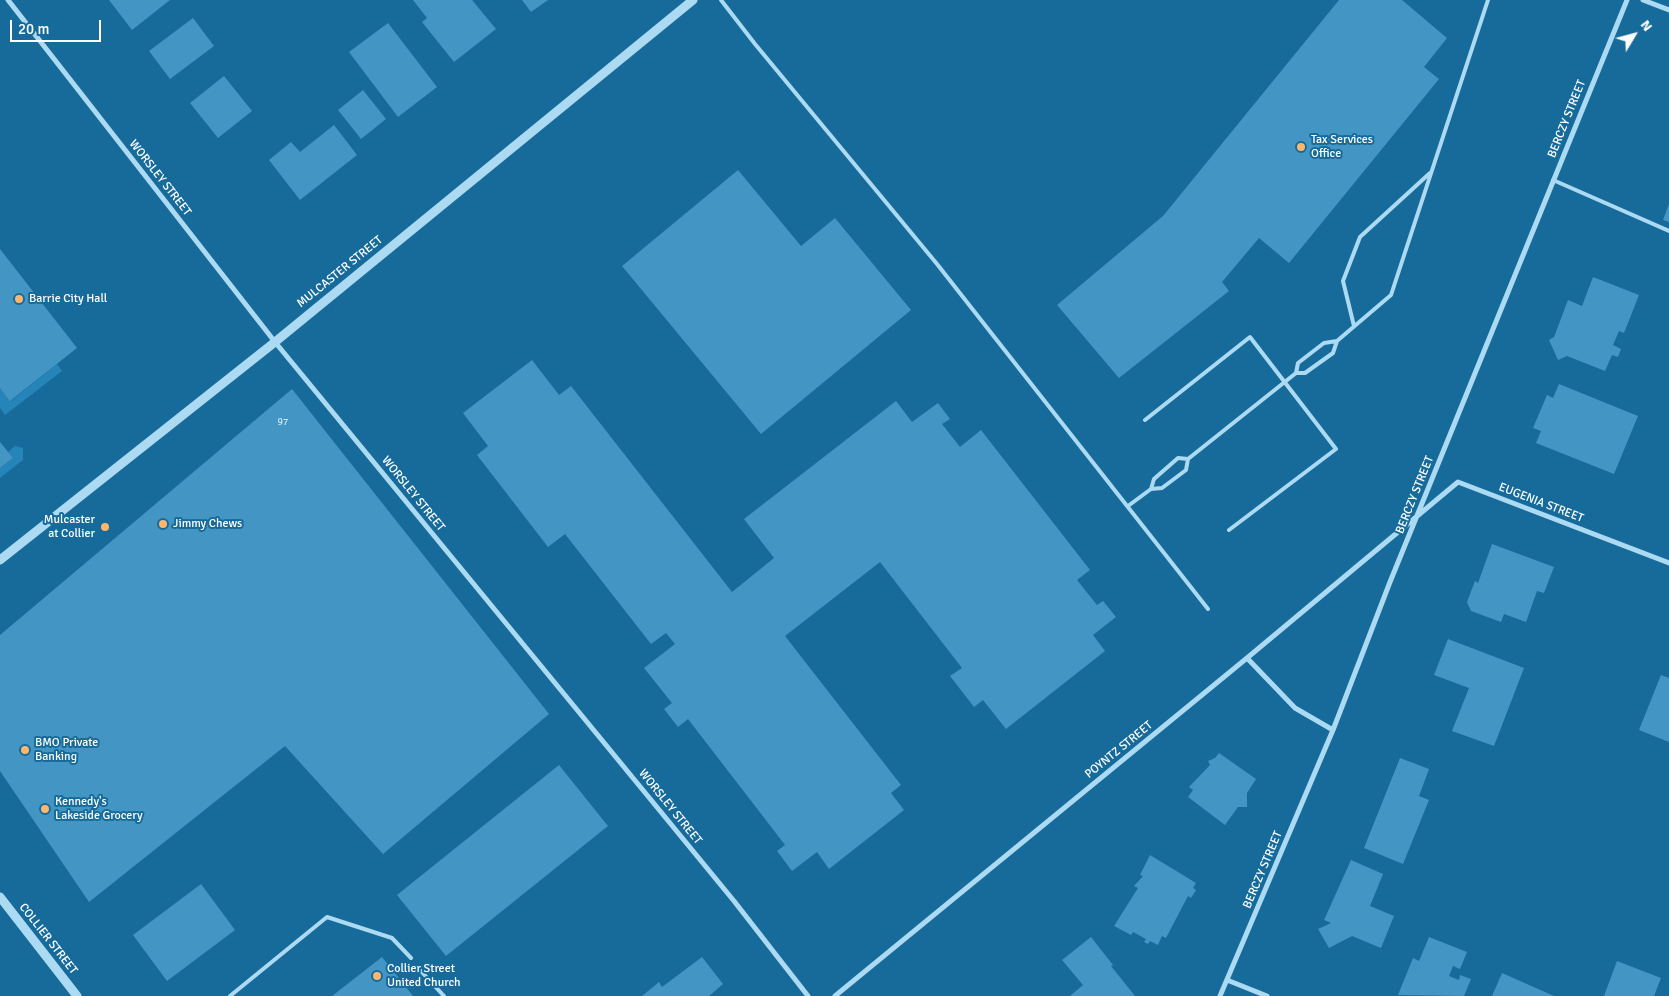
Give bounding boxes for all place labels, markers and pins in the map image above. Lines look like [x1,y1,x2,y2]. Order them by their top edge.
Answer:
place label: Tax Services Office [1311,133,1373,161]
marker: Tax Services Office [1295,141,1307,153]
place label: Barrie City Hall [29,292,107,306]
marker: Barrie City Hall [13,293,25,305]
place label: Mulcaster at Collier [44,513,95,541]
place label: Jimmy Chews [173,517,242,531]
marker: Jimmy Chews [157,518,169,530]
marker: Mulcaster at Collier [99,521,111,533]
place label: BMO Private Banking [35,736,98,764]
marker: BMO Private Banking [19,744,31,756]
place label: Kennedy's Lakeside Grocery [55,795,143,823]
marker: Kennedy's Lakeside Grocery [39,803,51,815]
place label: Collier Street United Church [387,962,461,990]
marker: Collier Street United Church [371,970,383,982]

